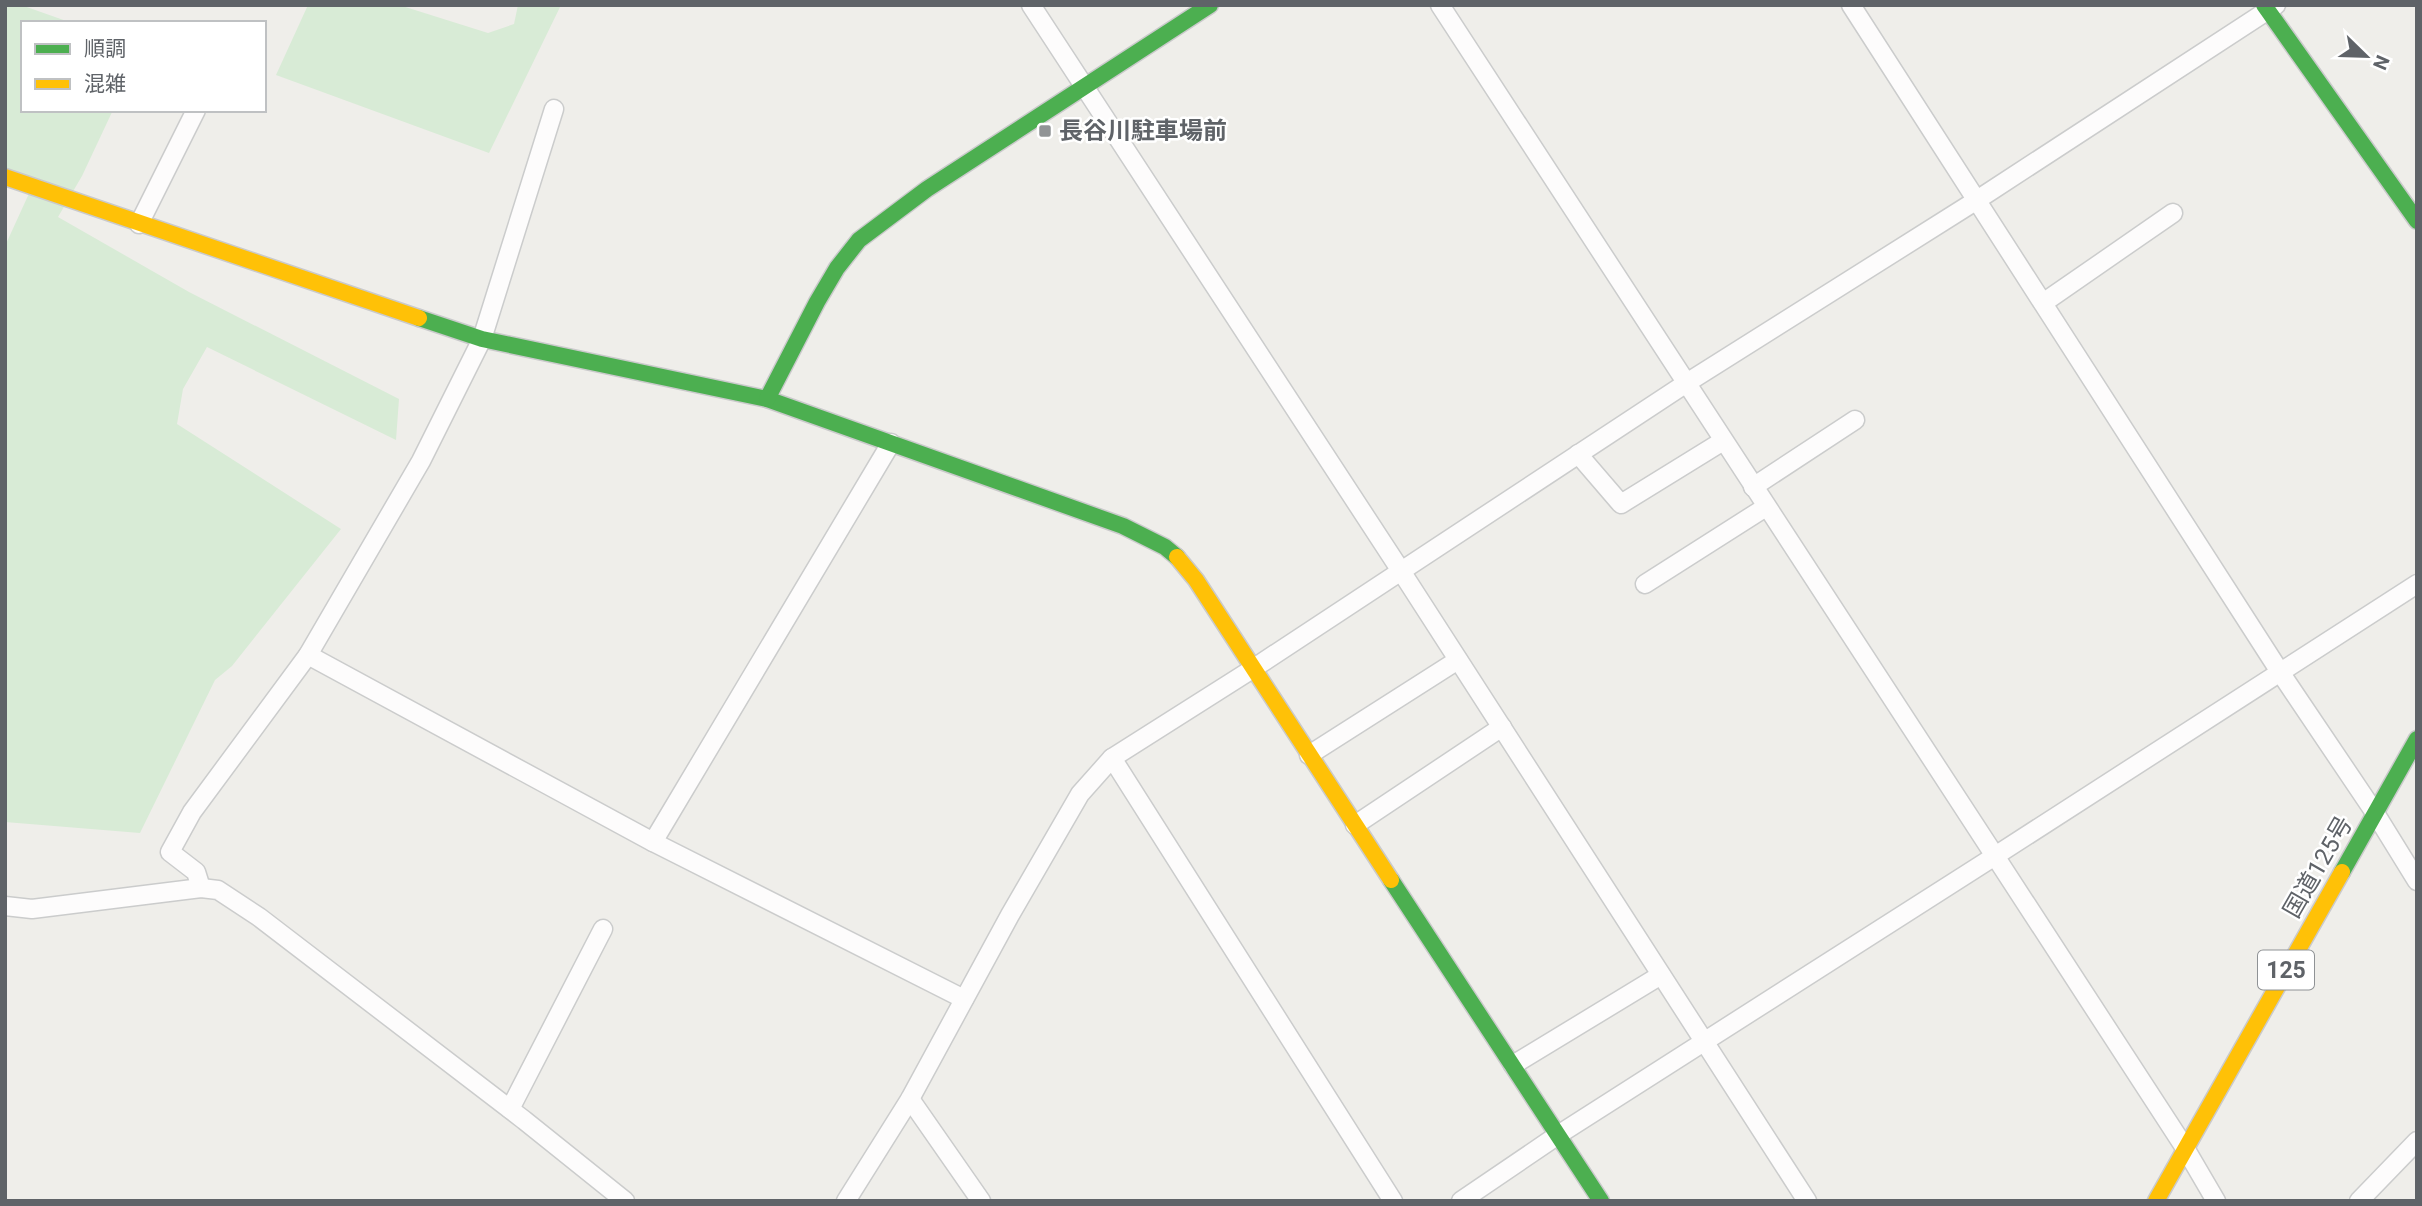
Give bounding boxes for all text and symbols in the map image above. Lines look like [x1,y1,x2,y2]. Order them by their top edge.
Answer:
legend [21,21,266,112]
north arrow [2331,21,2401,91]
text: 順調 [84,37,126,61]
text: N [2368,52,2394,73]
text: 混雑 [84,72,126,96]
place label: 長谷川駐車場前 [1059,117,1227,145]
marker: 長谷川駐車場前 [1037,123,1053,139]
street label: 国道125号 [2278,811,2358,923]
road number: 125 [2258,951,2314,990]

